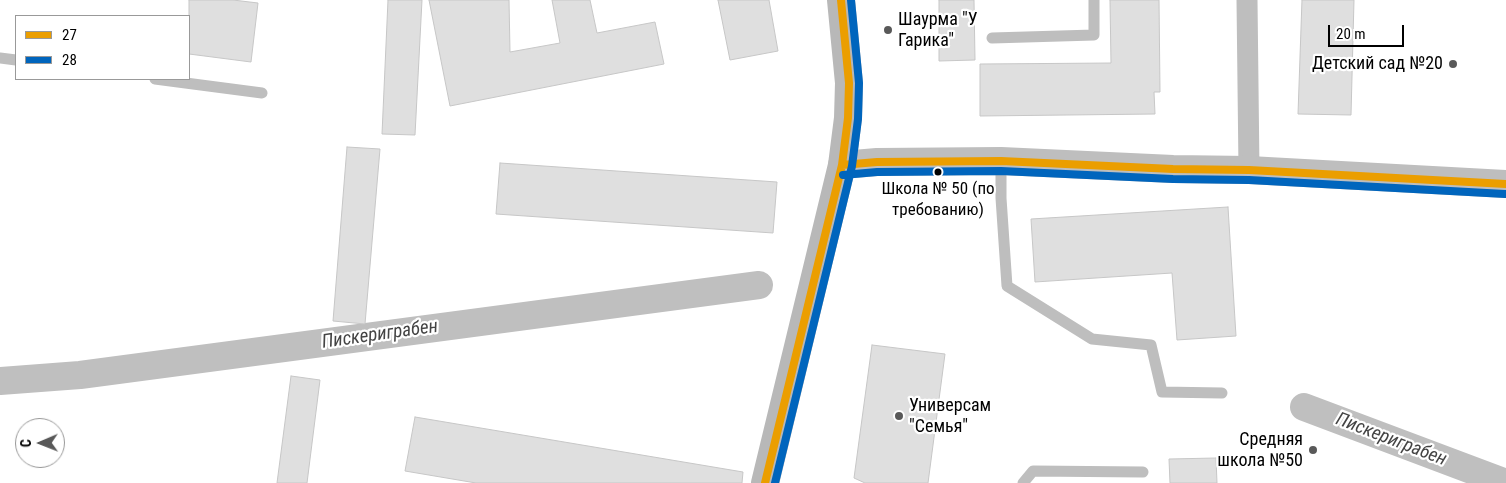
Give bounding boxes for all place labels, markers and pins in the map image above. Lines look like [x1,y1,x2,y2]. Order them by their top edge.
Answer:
place label: Шаурма "У Гарика" [898,9,978,52]
marker: Шаурма "У Гарика" [882,24,894,36]
place label: Детский сад №20 [1312,53,1443,75]
marker: Детский сад №20 [1447,58,1459,70]
marker: Школа № 50 (по требованию) [933,167,943,177]
place label: Школа № 50 (по требованию) [881,180,995,220]
place label: Универсам "Семья" [909,395,991,438]
marker: Универсам "Семья" [893,410,905,422]
place label: Средняя школа №50 [1217,429,1303,472]
marker: Средняя школа №50 [1307,444,1319,456]

